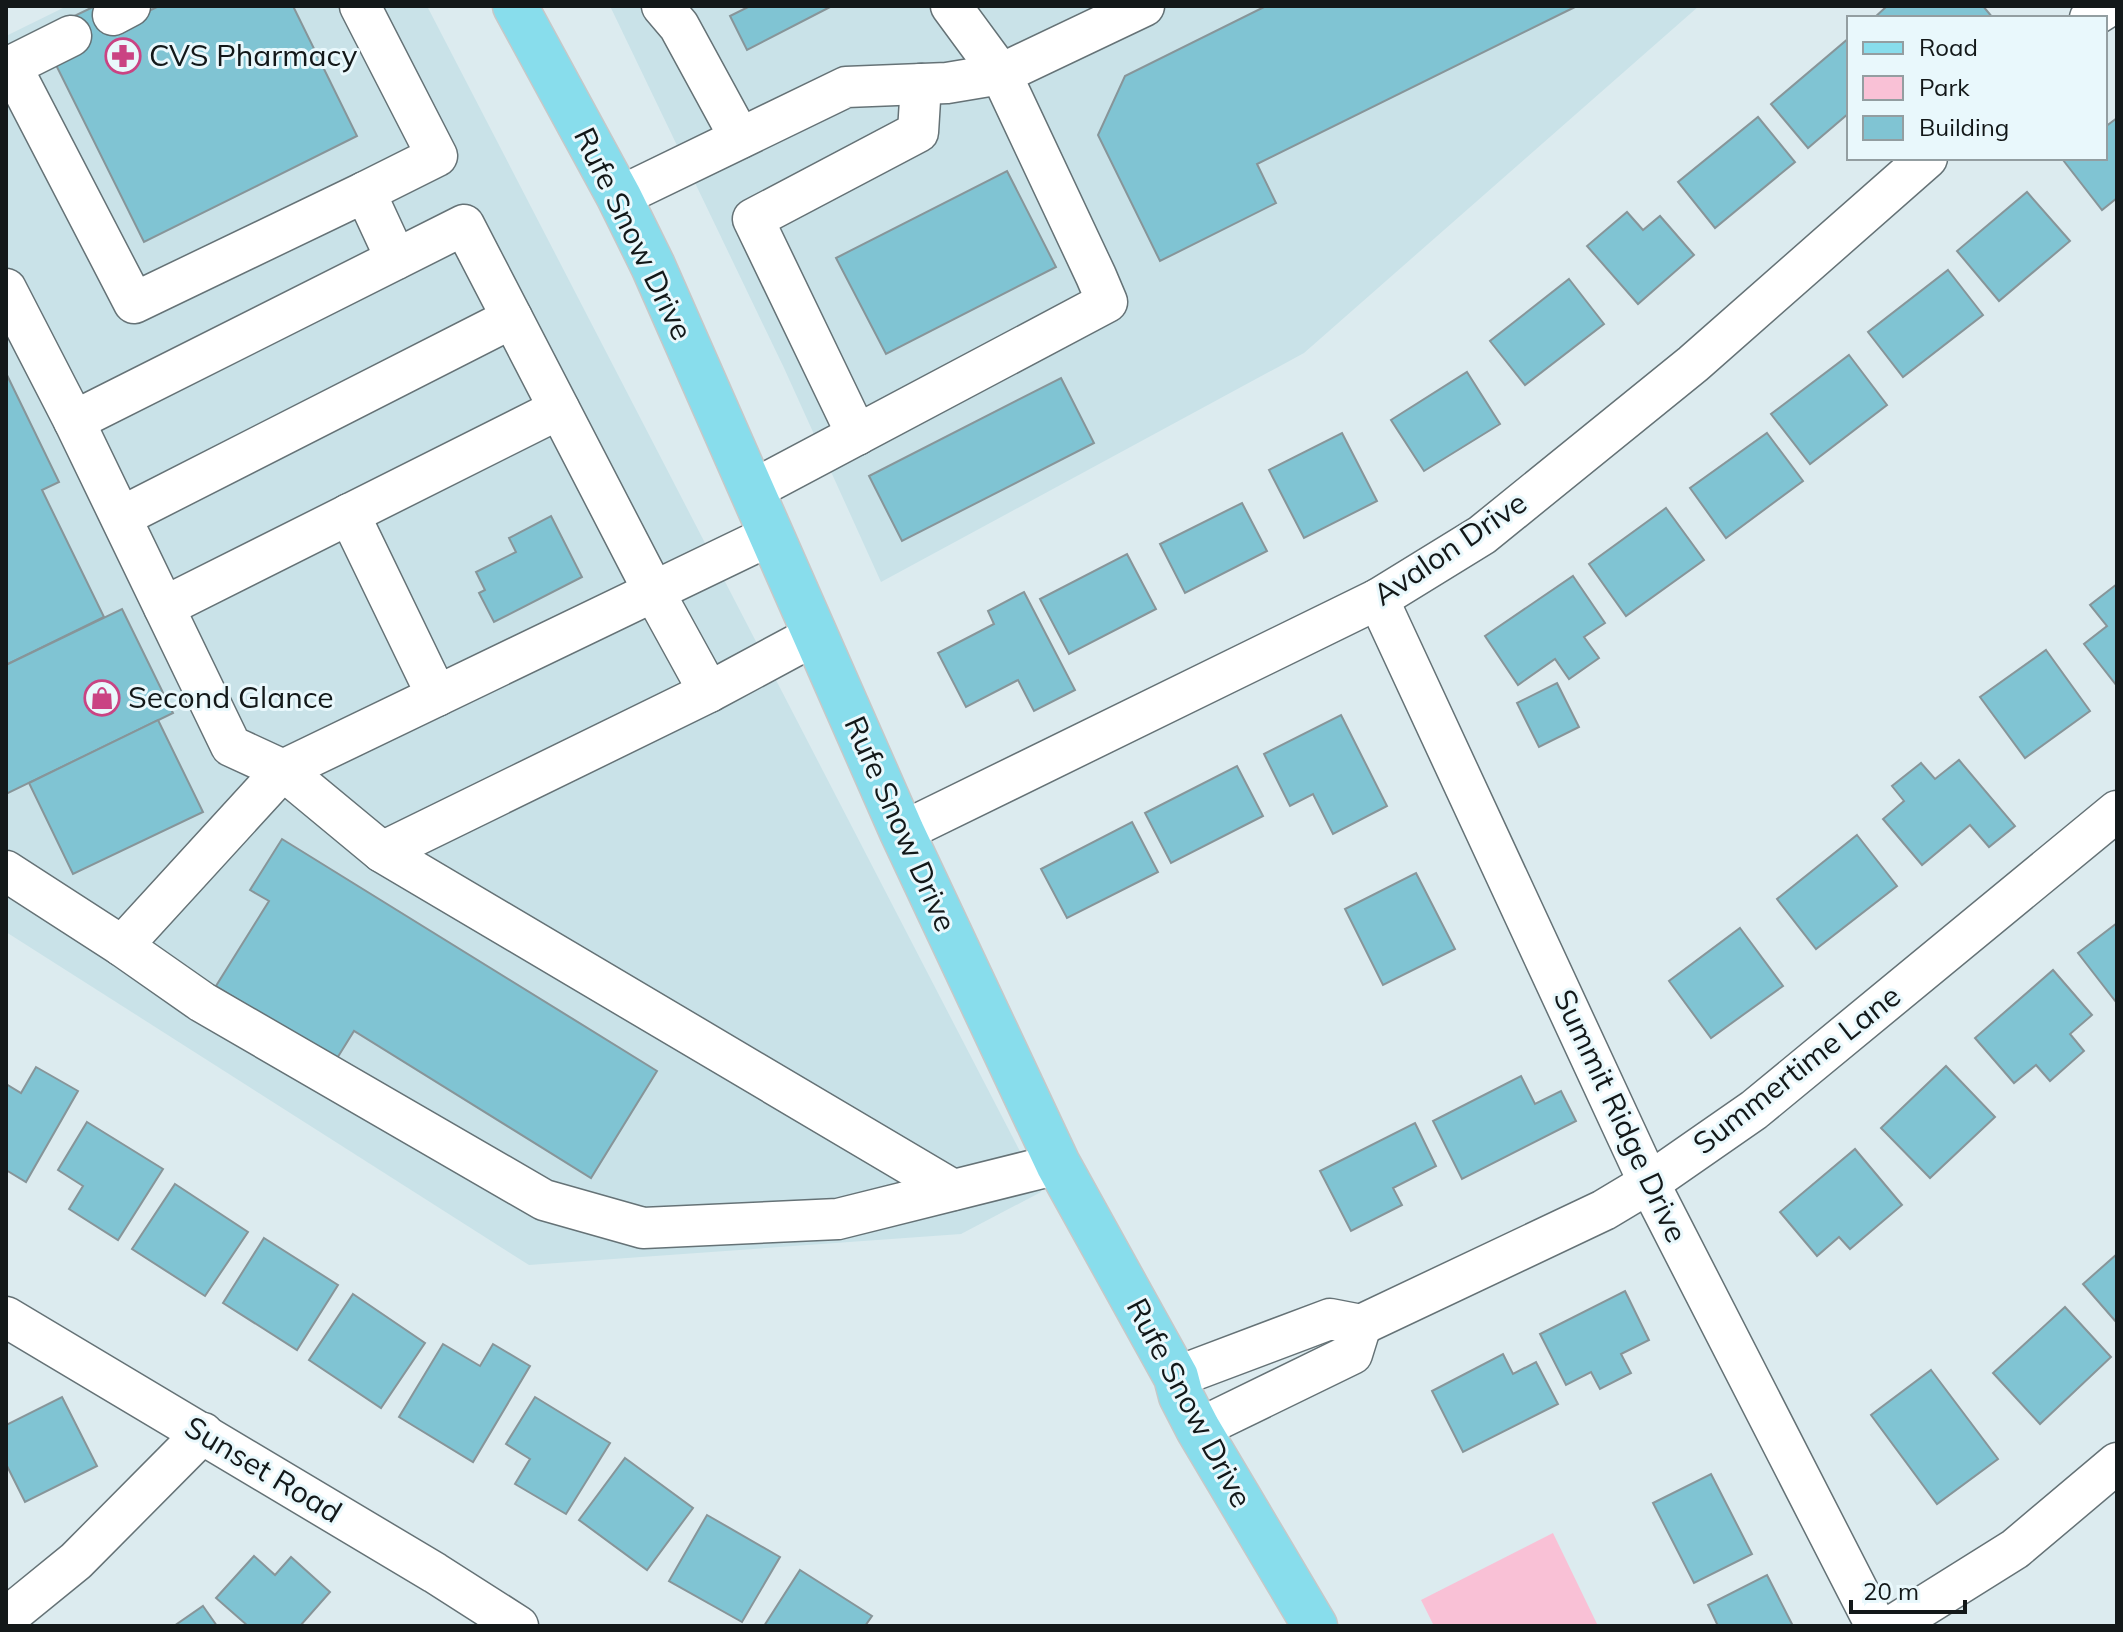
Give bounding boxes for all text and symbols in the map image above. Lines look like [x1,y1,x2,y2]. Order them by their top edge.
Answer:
legend [1847,16,2107,160]
text: Road [1919,32,1978,62]
place label: CVS Pharmacy [149,36,357,74]
pharmacy icon: CVS Pharmacy [104,37,142,75]
text: Park [1919,72,1970,102]
text: Building [1919,112,2009,142]
street label: Rufe Snow Drive [566,121,702,346]
street label: Avalon Drive [1365,483,1533,613]
place label: Second Glance [128,678,334,716]
shop icon: Second Glance [83,679,121,717]
street label: Rufe Snow Drive [836,710,965,937]
street label: Summertime Lane [1685,976,1908,1162]
street label: Summit Ridge Drive [1546,983,1696,1248]
street label: Rufe Snow Drive [1119,1291,1261,1514]
street label: Sunset Road [178,1407,349,1531]
scale bar [1851,1564,1965,1614]
text: 20 m [1863,1576,1919,1606]

